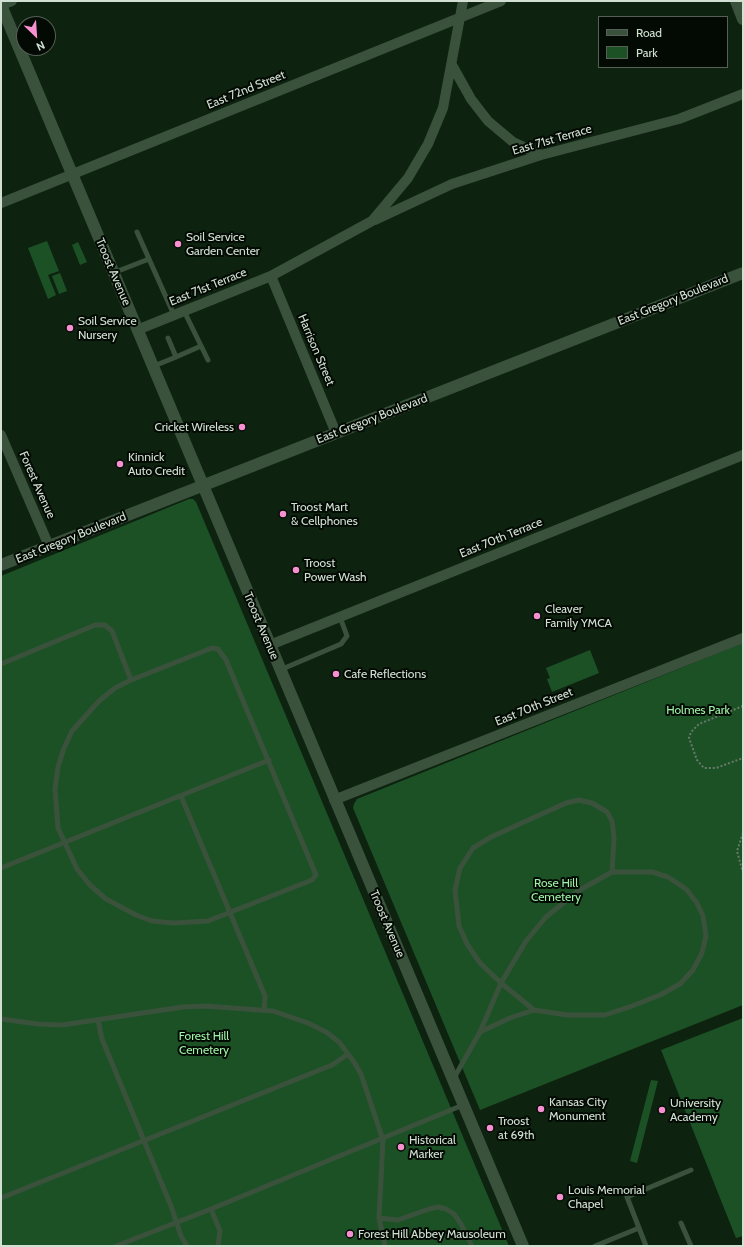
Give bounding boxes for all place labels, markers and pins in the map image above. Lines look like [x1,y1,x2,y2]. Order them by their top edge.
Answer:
place label: Soil Service Garden Center [186,230,260,258]
marker: Soil Service Garden Center [173,239,183,249]
place label: Soil Service Nursery [78,314,137,342]
marker: Soil Service Nursery [65,323,75,333]
place label: Cricket Wireless [154,420,234,434]
marker: Cricket Wireless [237,422,247,432]
place label: Kinnick Auto Credit [128,450,185,478]
marker: Kinnick Auto Credit [115,459,125,469]
place label: Troost Mart & Cellphones [291,500,358,528]
marker: Troost Mart & Cellphones [278,509,288,519]
place label: Troost Power Wash [304,556,367,584]
marker: Troost Power Wash [291,565,301,575]
place label: Cleaver Family YMCA [545,602,612,630]
marker: Cleaver Family YMCA [532,611,542,621]
place label: Cafe Reflections [344,667,426,681]
marker: Cafe Reflections [331,669,341,679]
place label: Kansas City Monument [549,1095,607,1123]
place label: University Academy [670,1096,721,1124]
marker: Kansas City Monument [536,1104,546,1114]
marker: University Academy [657,1105,667,1115]
place label: Troost at 69th [498,1114,535,1142]
marker: Troost at 69th [485,1123,495,1133]
place label: Historical Marker [409,1133,456,1161]
marker: Historical Marker [396,1142,406,1152]
place label: Louis Memorial Chapel [568,1183,645,1211]
marker: Louis Memorial Chapel [555,1192,565,1202]
place label: Forest Hill Abbey Mausoleum [358,1227,506,1241]
marker: Forest Hill Abbey Mausoleum [345,1229,355,1239]

